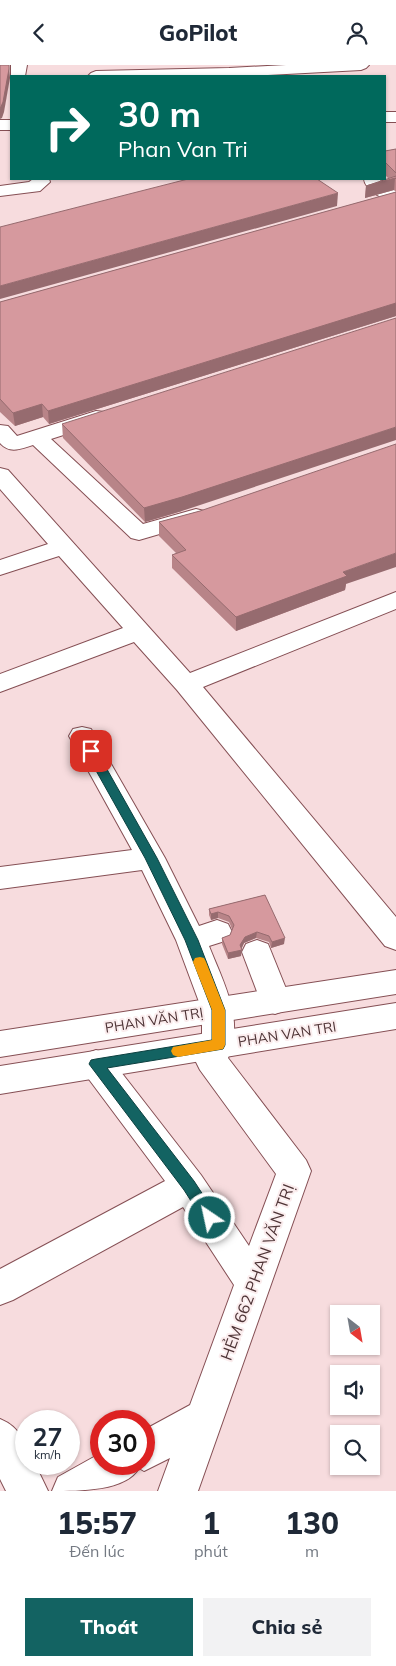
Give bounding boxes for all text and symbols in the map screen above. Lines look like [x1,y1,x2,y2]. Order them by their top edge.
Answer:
icon: back [25,19,53,47]
text: GoPilot [159,19,237,47]
icon: person [343,19,371,47]
text: 30 m [118,92,201,136]
icon: right [35,95,100,160]
text: Phan Van Tri [118,135,248,163]
pin [70,730,112,772]
icon: arrive [77,737,105,765]
street label: PHAN VĂN TRỊ [103,1003,205,1037]
street label: PHAN VAN TRI [236,1017,338,1051]
street label: HẺM 662 PHAN VĂN TRỊ [216,1181,298,1363]
position arrow [183,1191,235,1243]
north arrow [330,1305,380,1355]
map controls [330,1305,380,1475]
button: sound [330,1365,380,1415]
speed limit sign: 30 [90,1410,155,1475]
text: 27 [32,1421,63,1452]
button: search [330,1425,380,1475]
text: km/h [34,1447,61,1462]
text: 15:57 [57,1504,137,1542]
text: 1 [202,1504,220,1542]
text: 130 [285,1504,339,1542]
text: Đến lúc [69,1541,125,1561]
text: phút [194,1541,228,1561]
text: m [305,1541,319,1561]
button: Thoát [25,1598,193,1656]
button: Chia sẻ [203,1598,371,1656]

